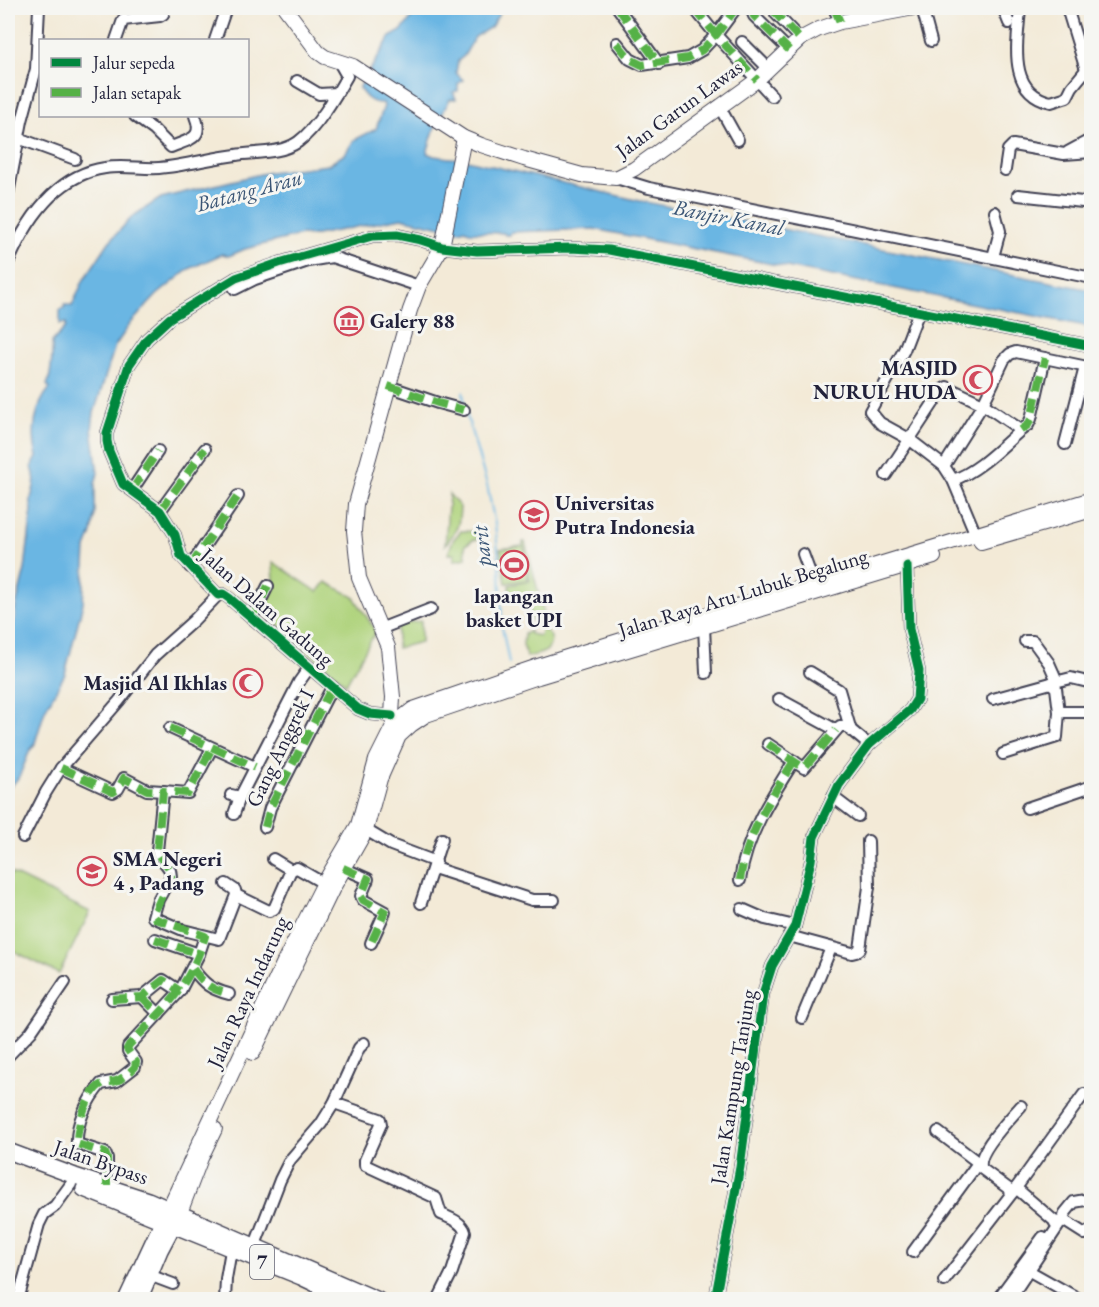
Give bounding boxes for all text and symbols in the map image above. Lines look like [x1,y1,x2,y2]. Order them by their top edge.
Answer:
legend [39,39,249,117]
text: Jalur sepeda [91,51,176,74]
street label: Jalan Garun Lawas [608,53,748,165]
text: Jalan setapak [91,81,182,104]
water label: Batang Arau [192,162,305,219]
water label: Banjir Kanal [670,192,788,243]
museum icon: Galery 88 [333,305,365,337]
place label: Galery 88 [370,307,455,334]
place label: MASJID NURUL HUDA [813,354,958,405]
mosque icon: MASJID NURUL HUDA [962,364,994,396]
place label: Universitas Putra Indonesia [555,489,696,540]
school or university icon: Universitas Putra Indonesia [518,499,550,531]
water label: parit [465,522,498,571]
street label: Jalan Dalam Gadung [194,540,340,672]
street label: Jalan Raya Aru Lubuk Begalung [613,541,872,644]
sports icon: lapangan basket UPI [498,549,530,581]
place label: lapangan basket UPI [466,582,563,633]
mosque icon: Masjid Al Ikhlas [232,667,264,699]
place label: Masjid Al Ikhlas [83,669,227,696]
street label: Gang Anggrek I [239,684,320,811]
place label: SMA Negeri 4 , Padang [113,845,222,896]
school or university icon: SMA Negeri 4 , Padang [76,855,108,887]
street label: Jalan Raya Indarung [200,911,295,1074]
street label: Jalan Kampung Tanjung [703,987,761,1188]
street label: Jalan Bypass [48,1132,152,1190]
road number: 7 [250,1245,274,1279]

